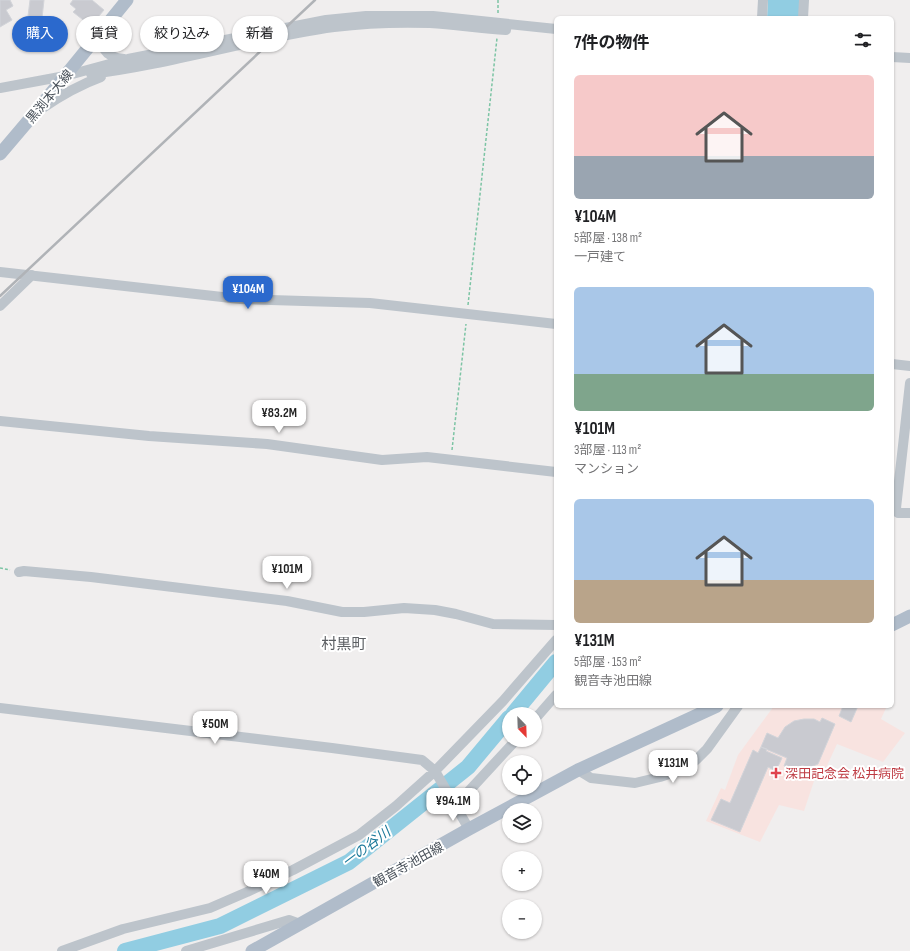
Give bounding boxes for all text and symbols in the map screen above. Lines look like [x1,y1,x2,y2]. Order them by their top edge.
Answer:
chip: 購入 [12,16,68,52]
chip: 賃貸 [76,16,132,52]
chip: 絞り込み [140,16,224,52]
chip: 新着 [232,16,288,52]
icon: filters [852,29,874,51]
text: 7件の物件 [574,33,649,53]
street label: 黒渕本大線 [23,67,77,127]
icon: home [688,101,760,173]
text: ¥104M [574,207,616,227]
text: 5部屋 · 138 m² [574,230,642,246]
text: 一戸建て [574,249,626,265]
pin: ¥104M [220,276,276,310]
text: ¥104M [232,281,264,297]
icon: home [688,313,760,385]
pin: ¥83.2M [246,400,312,434]
text: ¥83.2M [261,405,297,421]
text: ¥101M [574,419,615,439]
text: 3部屋 · 113 m² [574,442,641,458]
text: マンション [574,461,639,477]
icon: home [688,525,760,597]
pin: ¥101M [259,556,315,590]
text: ¥101M [271,561,303,577]
text: ¥131M [574,631,614,651]
district label: 村黒町 [321,635,367,654]
text: 5部屋 · 153 m² [574,654,642,670]
text: 観音寺池田線 [574,673,652,689]
north arrow [502,707,542,747]
map controls [502,707,542,939]
pin: ¥50M [191,711,239,745]
text: ¥50M [202,716,228,732]
pin: ¥131M [645,750,701,784]
button: locate [502,755,542,795]
text: ¥131M [658,755,688,771]
place label: 深田記念会 松井病院 [785,766,904,782]
marker: 深田記念会 松井病院 [770,767,782,779]
pin: ¥94.1M [420,788,486,822]
text: ¥94.1M [435,793,471,809]
button: layers [502,803,542,843]
water label: 一の谷川 [339,823,395,871]
street label: 観音寺池田線 [370,839,446,891]
button: + [502,851,542,891]
pin: ¥40M [242,861,290,895]
text: ¥40M [253,866,279,882]
button: − [502,899,542,939]

